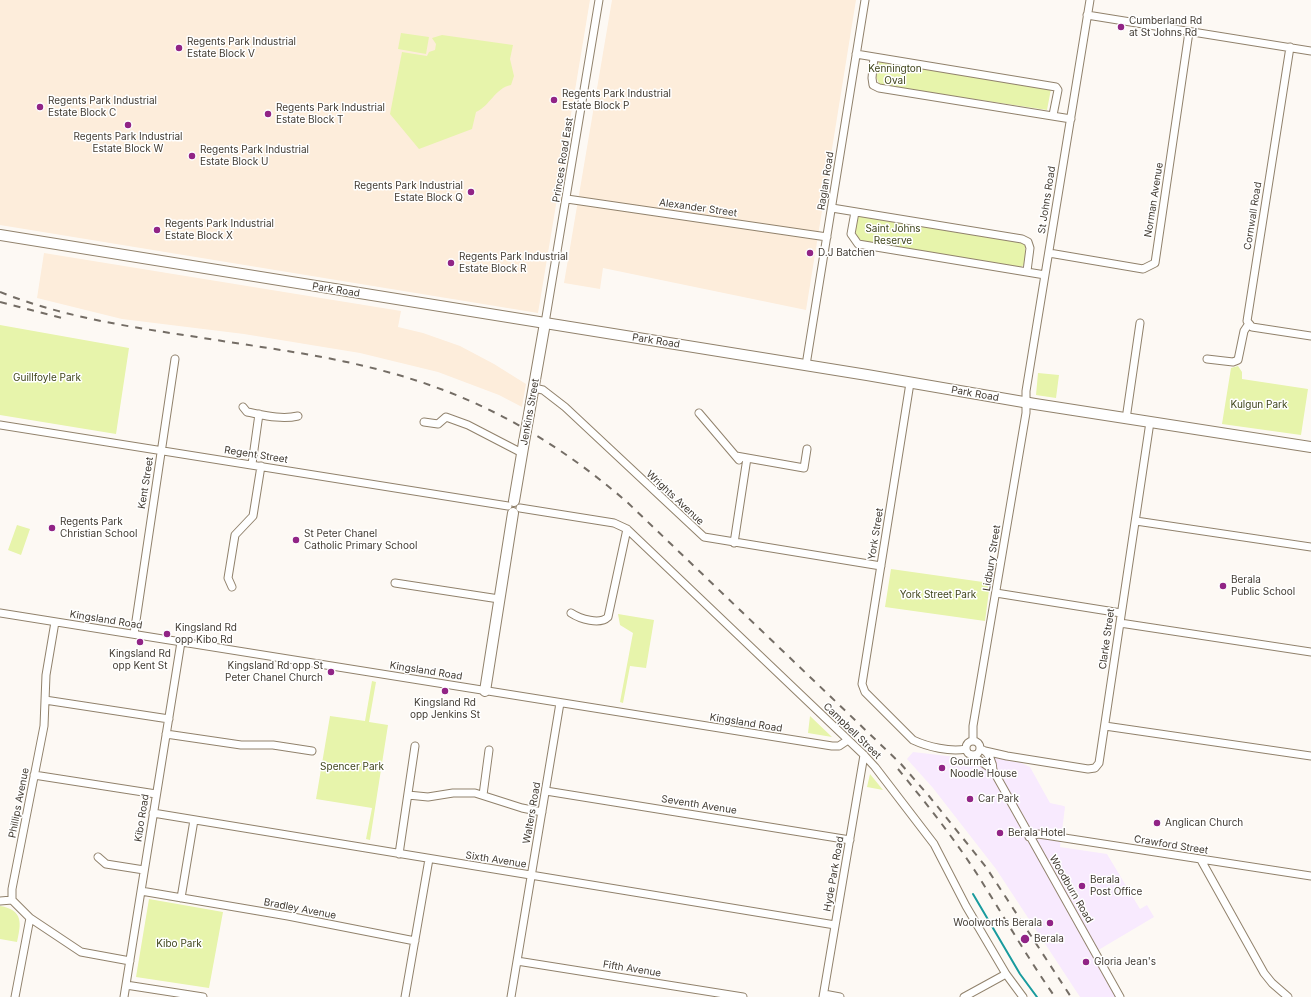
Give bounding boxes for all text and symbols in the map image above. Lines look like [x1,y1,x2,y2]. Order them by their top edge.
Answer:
place label: Cumberland Rd at St Johns Rd [1129,15,1202,38]
marker: Cumberland Rd at St Johns Rd [1116,22,1126,32]
place label: Regents Park Industrial Estate Block V [187,36,296,60]
marker: Regents Park Industrial Estate Block V [174,43,184,53]
park label: Kennington Oval [868,63,922,86]
place label: Regents Park Industrial Estate Block P [562,88,671,112]
place label: Regents Park Industrial Estate Block C [48,95,157,118]
marker: Regents Park Industrial Estate Block P [549,95,559,105]
marker: Regents Park Industrial Estate Block C [35,102,45,112]
place label: Regents Park Industrial Estate Block T [276,102,385,126]
marker: Regents Park Industrial Estate Block T [263,109,273,119]
street label: Princes Road East [550,117,576,203]
marker: Regents Park Industrial Estate Block W [123,120,133,130]
place label: Regents Park Industrial Estate Block W [73,131,183,154]
place label: Regents Park Industrial Estate Block U [200,144,309,168]
marker: Regents Park Industrial Estate Block U [187,151,197,161]
street label: Raglan Road [815,151,837,211]
street label: Norman Avenue [1142,162,1166,238]
street label: St Johns Road [1036,165,1058,235]
place label: Regents Park Industrial Estate Block Q [354,180,463,204]
street label: Cornwall Road [1242,181,1264,251]
marker: Regents Park Industrial Estate Block Q [466,187,476,197]
street label: Alexander Street [658,197,738,219]
place label: Regents Park Industrial Estate Block X [165,218,274,242]
park label: Saint Johns Reserve [865,223,921,246]
marker: Regents Park Industrial Estate Block X [152,225,162,235]
place label: D.J Batchen [818,247,875,259]
marker: D.J Batchen [805,248,815,258]
place label: Regents Park Industrial Estate Block R [459,251,568,274]
marker: Regents Park Industrial Estate Block R [446,258,456,268]
street label: Park Road [311,280,361,300]
street label: Park Road [631,331,681,351]
park label: Guillfoyle Park [13,372,81,384]
street label: Jenkins Street [518,378,542,446]
street label: Park Road [950,384,1000,404]
park label: Kulgun Park [1231,399,1287,411]
street label: Regent Street [223,444,289,466]
street label: Kent Street [136,456,156,510]
street label: Wrights Avenue [644,468,706,528]
street label: York Street [866,507,886,561]
place label: Regents Park Christian School [60,516,137,540]
marker: Regents Park Christian School [47,523,57,533]
street label: Lidbury Street [981,524,1003,592]
place label: St Peter Chanel Catholic Primary School [304,528,417,552]
marker: St Peter Chanel Catholic Primary School [291,535,301,545]
place label: Berala Public School [1231,574,1295,598]
marker: Berala Public School [1218,581,1228,591]
park label: York Street Park [900,589,976,601]
street label: Kingsland Road [69,608,143,632]
street label: Clarke Street [1097,608,1117,670]
place label: Kingsland Rd opp Kibo Rd [175,622,237,646]
marker: Kingsland Rd opp Kibo Rd [162,629,172,639]
marker: Kingsland Rd opp Kent St [135,637,145,647]
place label: Kingsland Rd opp Kent St [109,648,171,672]
street label: Kingsland Road [389,659,463,683]
place label: Kingsland Rd opp St Peter Chanel Church [225,660,323,684]
marker: Kingsland Rd opp St Peter Chanel Church [326,667,336,677]
marker: Kingsland Rd opp Jenkins St [440,686,450,696]
place label: Kingsland Rd opp Jenkins St [410,697,480,720]
street label: Campbell Street [821,700,883,762]
street label: Kingsland Road [709,711,783,735]
place label: Gourmet Noodle House [950,756,1017,780]
park label: Spencer Park [320,761,384,773]
marker: Gourmet Noodle House [937,763,947,773]
street label: Phillips Avenue [6,767,32,839]
street label: Walters Road [521,781,543,845]
street label: Kibo Road [132,793,152,843]
street label: Seventh Avenue [660,793,738,817]
place label: Car Park [978,793,1019,805]
marker: Car Park [965,794,975,804]
place label: Anglican Church [1165,817,1243,829]
marker: Anglican Church [1152,818,1162,828]
place label: Berala Hotel [1008,827,1065,839]
marker: Berala Hotel [995,828,1005,838]
street label: Crawford Street [1133,833,1209,857]
street label: Hyde Park Road [821,836,847,912]
street label: Sixth Avenue [465,849,527,871]
street label: Woodburn Road [1047,853,1095,925]
place label: Berala Post Office [1090,874,1142,898]
marker: Berala Post Office [1077,881,1087,891]
street label: Bradley Avenue [263,896,337,922]
place label: Woolworths Berala [953,917,1042,929]
marker: Woolworths Berala [1045,918,1055,928]
marker: Berala [1019,933,1031,945]
place label: Berala [1034,933,1064,945]
park label: Kibo Park [156,938,202,950]
place label: Gloria Jean's [1094,956,1156,968]
marker: Gloria Jean's [1081,957,1091,967]
street label: Fifth Avenue [602,958,662,980]

